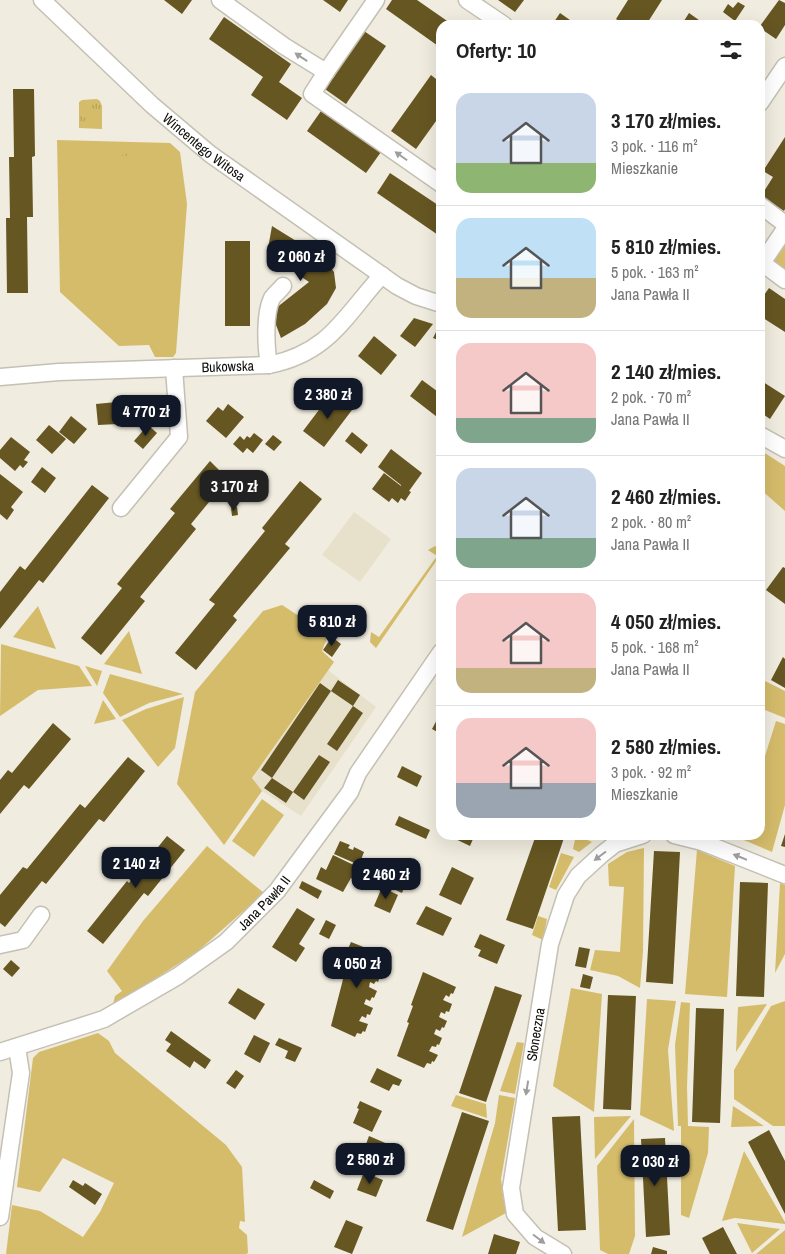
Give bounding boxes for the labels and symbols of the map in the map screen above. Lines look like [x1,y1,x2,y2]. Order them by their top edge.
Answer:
one-way arrow [295,52,308,62]
street label: Wincentego Witosa [159,109,249,185]
one-way arrow [394,151,408,161]
pin: 2 060 zł [249,240,353,282]
street label: Bukowska [201,356,255,376]
pin: 2 380 zł [276,378,380,420]
pin: 4 770 zł [94,394,198,437]
pin: 3 170 zł [182,470,286,512]
pin: 5 810 zł [280,604,384,647]
pin: 2 140 zł [84,846,188,889]
one-way arrow [594,850,607,861]
one-way arrow [732,853,747,861]
pin: 2 460 zł [334,858,438,900]
street label: Jana Pawła II [234,872,294,934]
pin: 4 050 zł [305,946,409,989]
street label: Słoneczna [522,1006,549,1062]
one-way arrow [522,1080,530,1096]
pin: 2 580 zł [318,1142,422,1185]
pin: 2 030 zł [603,1144,707,1187]
one-way arrow [532,1234,546,1244]

